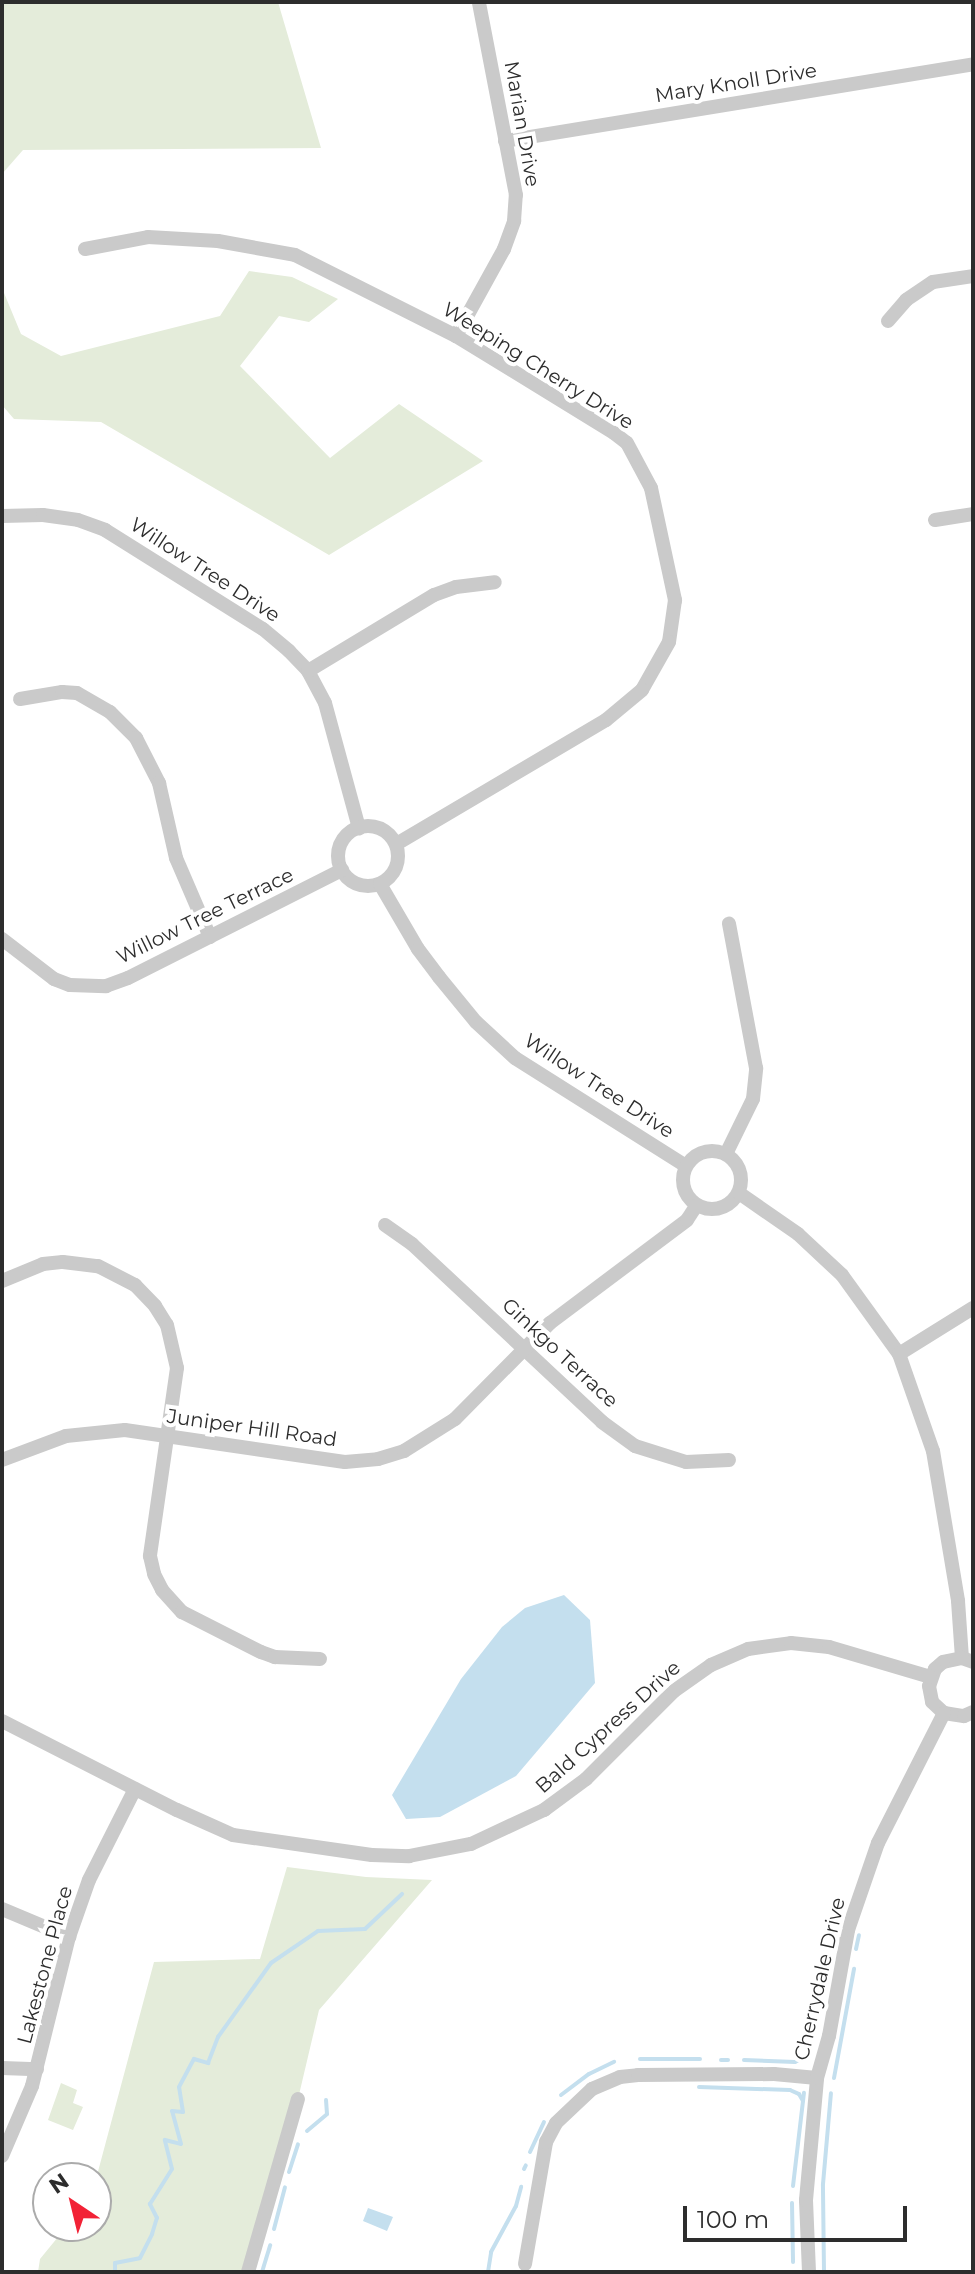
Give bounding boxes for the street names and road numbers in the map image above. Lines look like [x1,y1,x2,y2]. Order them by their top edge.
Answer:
street label: Mary Knoll Drive [653,58,819,108]
street label: Marian Drive [499,59,545,189]
street label: Weeping Cherry Drive [438,297,638,435]
street label: Willow Tree Drive [126,513,284,627]
street label: Willow Tree Terrace [113,863,297,969]
street label: Willow Tree Drive [520,1029,678,1143]
street label: Ginkgo Terrace [497,1293,623,1413]
street label: Juniper Hill Road [166,1404,338,1452]
street label: Bald Cypress Drive [531,1656,685,1798]
street label: Lakestone Place [12,1883,78,2047]
street label: Cherrydale Drive [790,1895,850,2063]

